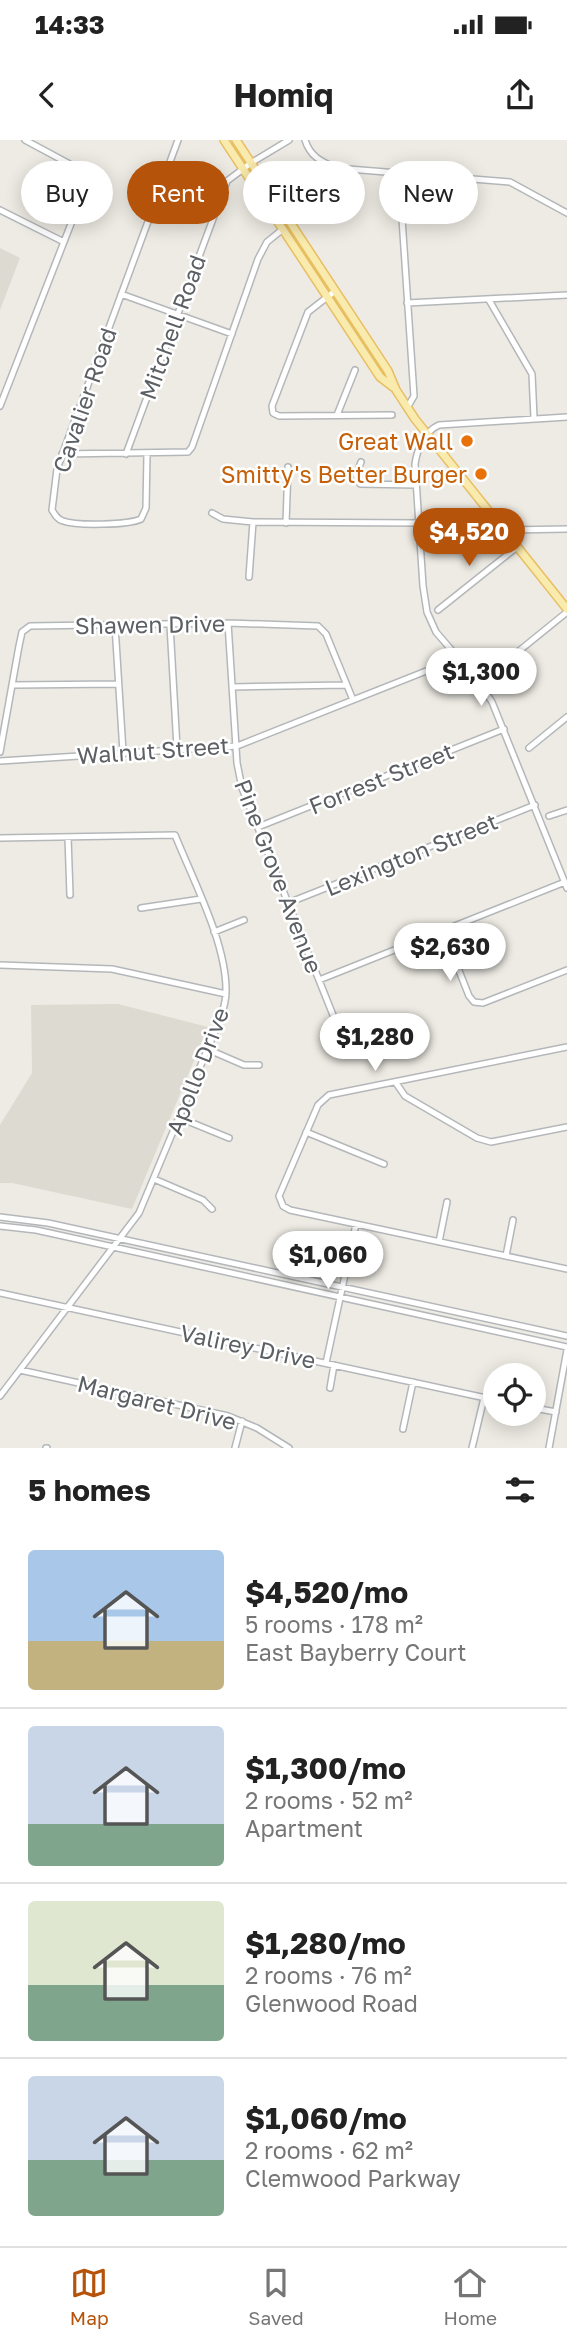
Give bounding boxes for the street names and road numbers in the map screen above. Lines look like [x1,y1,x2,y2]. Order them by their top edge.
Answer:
street label: Mitchell Road [133,251,211,403]
street label: Cavalier Road [46,324,122,476]
street label: Shawen Drive [75,609,225,639]
street label: Walnut Street [76,731,230,769]
street label: Forrest Street [305,736,457,820]
street label: Pine Grove Avenue [229,775,329,977]
street label: Lexington Street [321,807,501,901]
street label: Apollo Drive [160,1003,234,1139]
street label: Valirey Drive [178,1318,318,1374]
street label: Margaret Drive [75,1369,239,1435]

